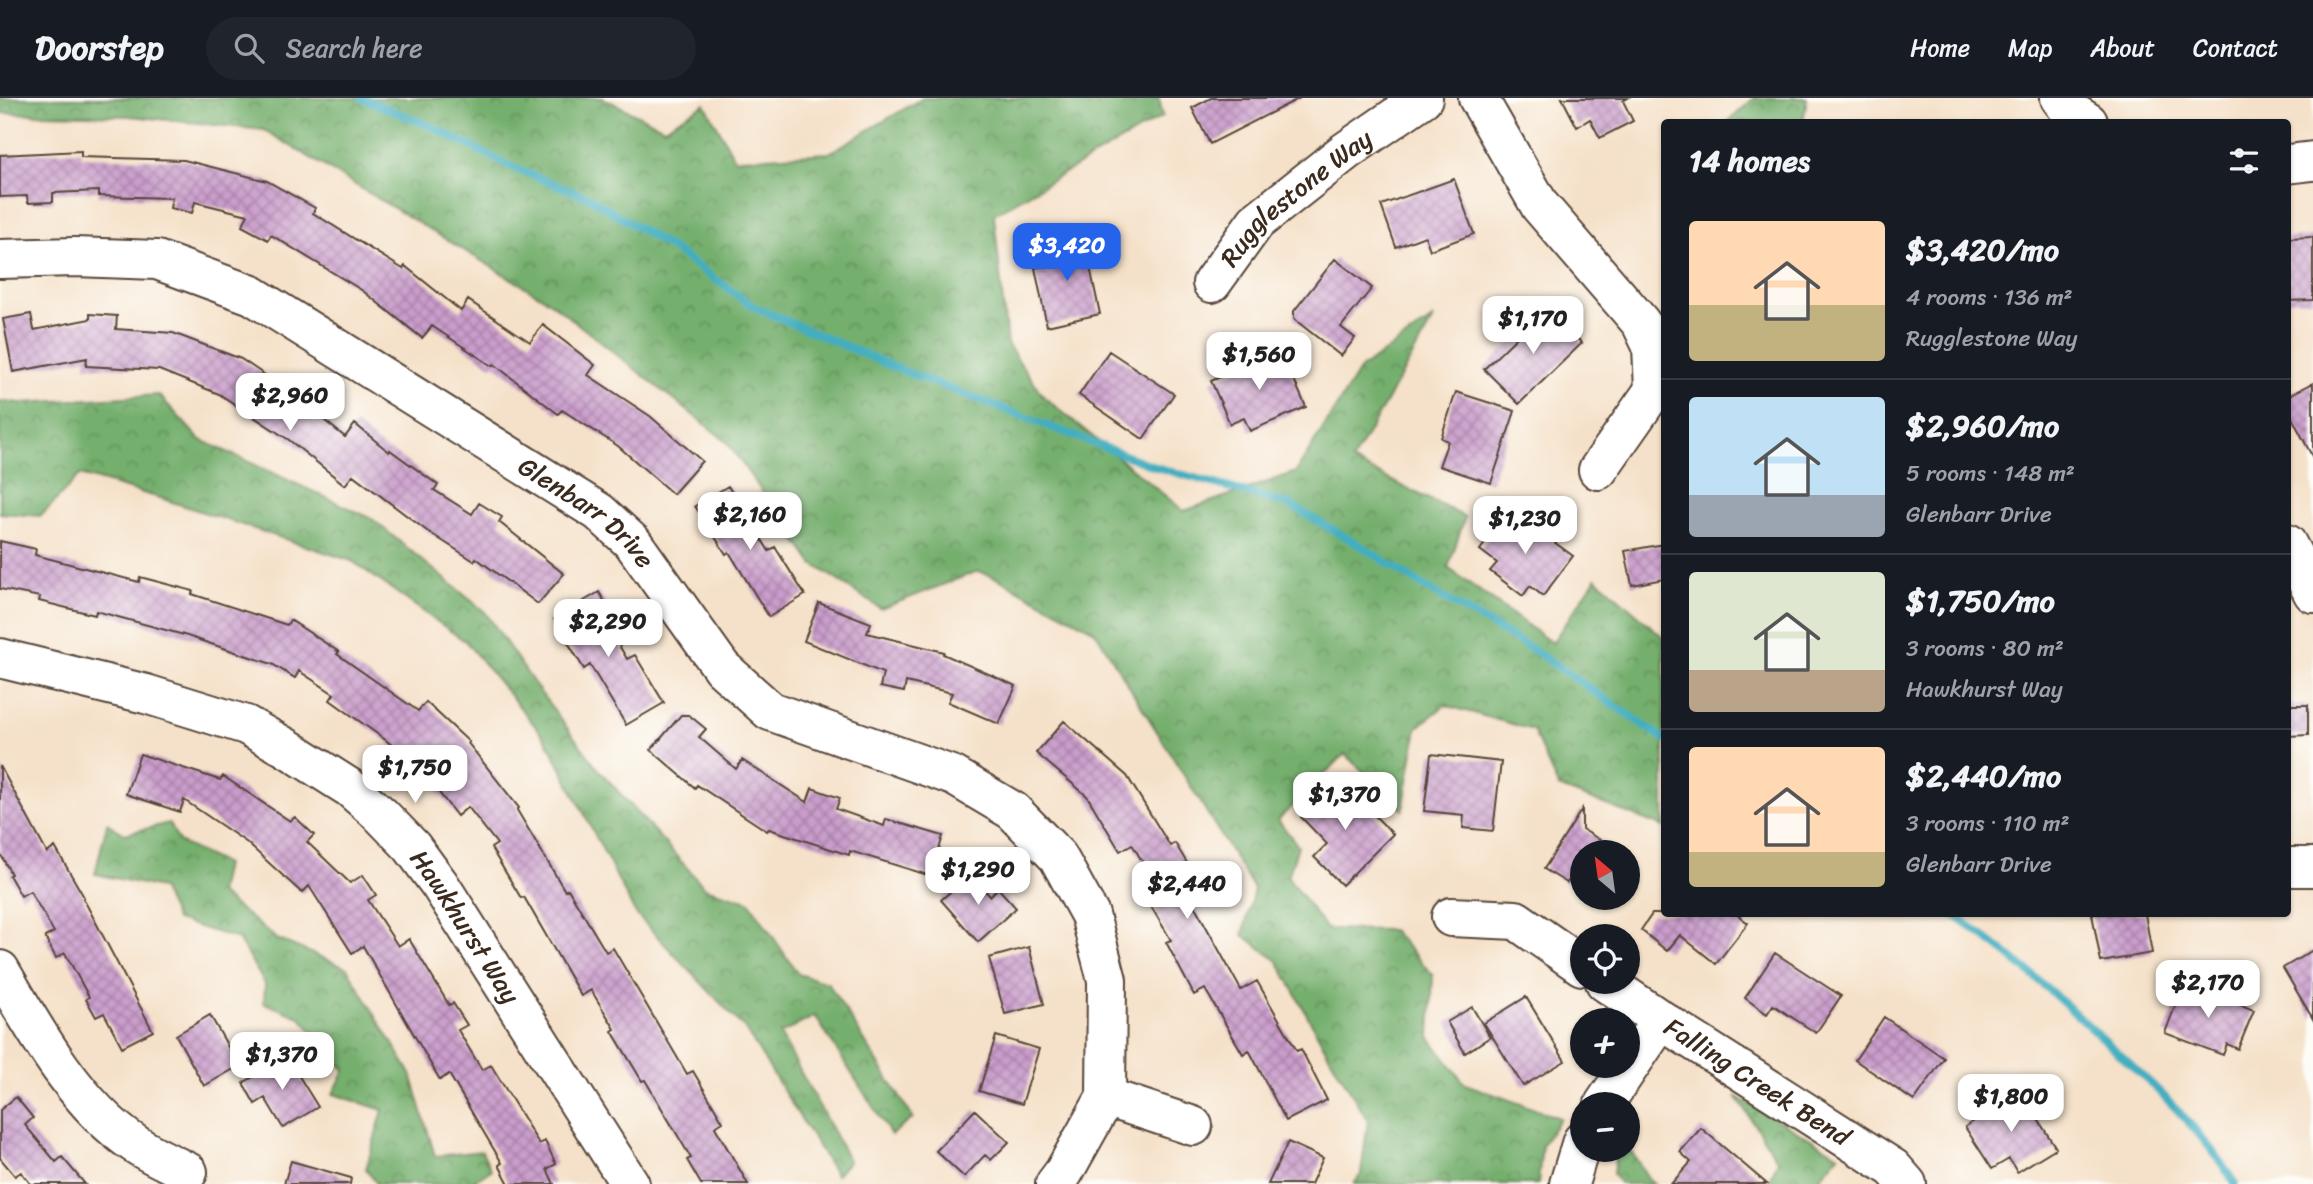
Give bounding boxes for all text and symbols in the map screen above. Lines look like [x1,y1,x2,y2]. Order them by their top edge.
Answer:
search box [206,17,696,80]
text: Doorstep [35,19,164,77]
text: Search here [286,25,423,71]
text: Home [1910,27,1970,69]
text: Map [2008,27,2052,69]
text: About [2090,27,2155,69]
text: Contact [2193,27,2278,69]
icon: search [230,29,268,67]
street label: Rugglestone Way [1207,116,1383,277]
text: 14 homes [1689,134,1810,188]
icon: filters [2225,142,2263,180]
pin: $3,420 [1010,223,1124,283]
text: $3,420/mo [1906,223,2059,277]
text: $3,420 [1029,225,1105,266]
icon: home [1745,249,1829,333]
text: 4 rooms · 136 m² [1906,277,2073,318]
pin: $1,170 [1476,296,1590,356]
text: $1,170 [1498,298,1568,339]
text: Rugglestone Way [1906,318,2077,359]
pin: $1,560 [1202,332,1316,392]
text: $1,560 [1222,334,1296,375]
pin: $2,960 [233,374,347,433]
text: $2,960 [252,375,328,416]
text: $2,960/mo [1906,399,2059,453]
icon: home [1745,425,1829,509]
street label: Glenbarr Drive [509,444,667,578]
text: 5 rooms · 148 m² [1906,453,2075,494]
pin: $2,160 [693,492,807,552]
text: $2,160 [714,494,786,535]
text: Glenbarr Drive [1906,494,2052,535]
pin: $1,230 [1468,496,1582,556]
text: $1,230 [1489,498,1561,539]
text: $1,750/mo [1906,574,2055,628]
pin: $2,290 [551,600,665,659]
icon: home [1745,600,1829,684]
text: $2,290 [570,601,646,642]
text: 3 rooms · 80 m² [1906,628,2064,669]
text: Hawkhurst Way [1906,669,2063,710]
pin: $1,750 [358,746,472,805]
text: $1,750 [378,747,452,788]
text: $2,440/mo [1906,749,2061,803]
pin: $1,370 [1288,772,1402,832]
text: $1,370 [1309,774,1381,815]
icon: home [1745,775,1829,859]
text: 3 rooms · 110 m² [1906,803,2070,844]
street label: Hawkhurst Way [398,839,533,1013]
north arrow [1570,840,1640,910]
map controls [1570,840,1640,1162]
text: Glenbarr Drive [1906,844,2052,885]
pin: $1,290 [921,848,1035,907]
text: $1,290 [941,849,1015,890]
pin: $2,440 [1130,862,1244,921]
text: $2,440 [1148,863,1226,904]
button: locate [1570,924,1640,994]
pin: $2,170 [2151,960,2265,1020]
text: $2,170 [2172,962,2244,1003]
street label: Falling Creek Bend [1655,1004,1862,1160]
button: + [1570,1008,1640,1078]
pin: $1,370 [225,1032,339,1092]
text: $1,370 [246,1034,318,1075]
pin: $1,800 [1954,1074,2068,1134]
text: $1,800 [1974,1076,2048,1117]
button: − [1570,1092,1640,1162]

